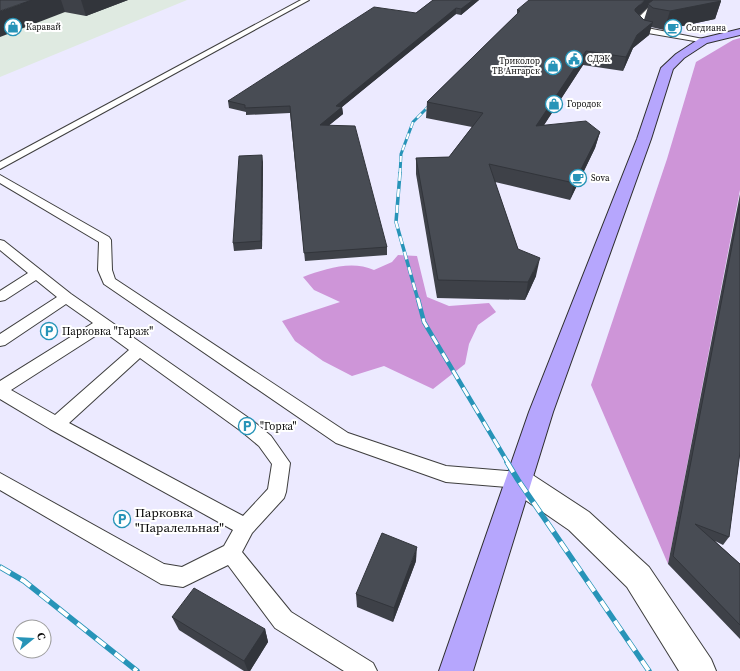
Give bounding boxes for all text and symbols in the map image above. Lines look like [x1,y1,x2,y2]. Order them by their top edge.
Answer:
shop icon: Каравай [3,17,23,37]
cafe icon: Согдиана [663,18,683,38]
place label: Каравай [26,21,61,33]
place label: Согдиана [686,22,727,34]
public building icon: СДЭК [564,49,584,69]
place label: СДЭК [587,53,610,65]
place label: Триколор ТВ Ангарск [492,55,540,77]
shop icon: Триколор ТВ Ангарск [543,56,563,76]
shop icon: Городок [544,94,564,114]
place label: Городок [567,98,601,110]
cafe icon: Sova [568,168,588,188]
place label: Sova [591,172,610,184]
parking icon: Парковка "Гараж" [39,321,59,341]
place label: Парковка "Гараж" [62,324,153,339]
parking icon: "Горка" [237,416,257,436]
place label: "Горка" [260,419,297,434]
place label: Парковка "Паралельная" [135,504,224,536]
parking icon: Парковка "Паралельная" [112,509,132,529]
north arrow [12,619,52,659]
text: С [33,630,49,642]

